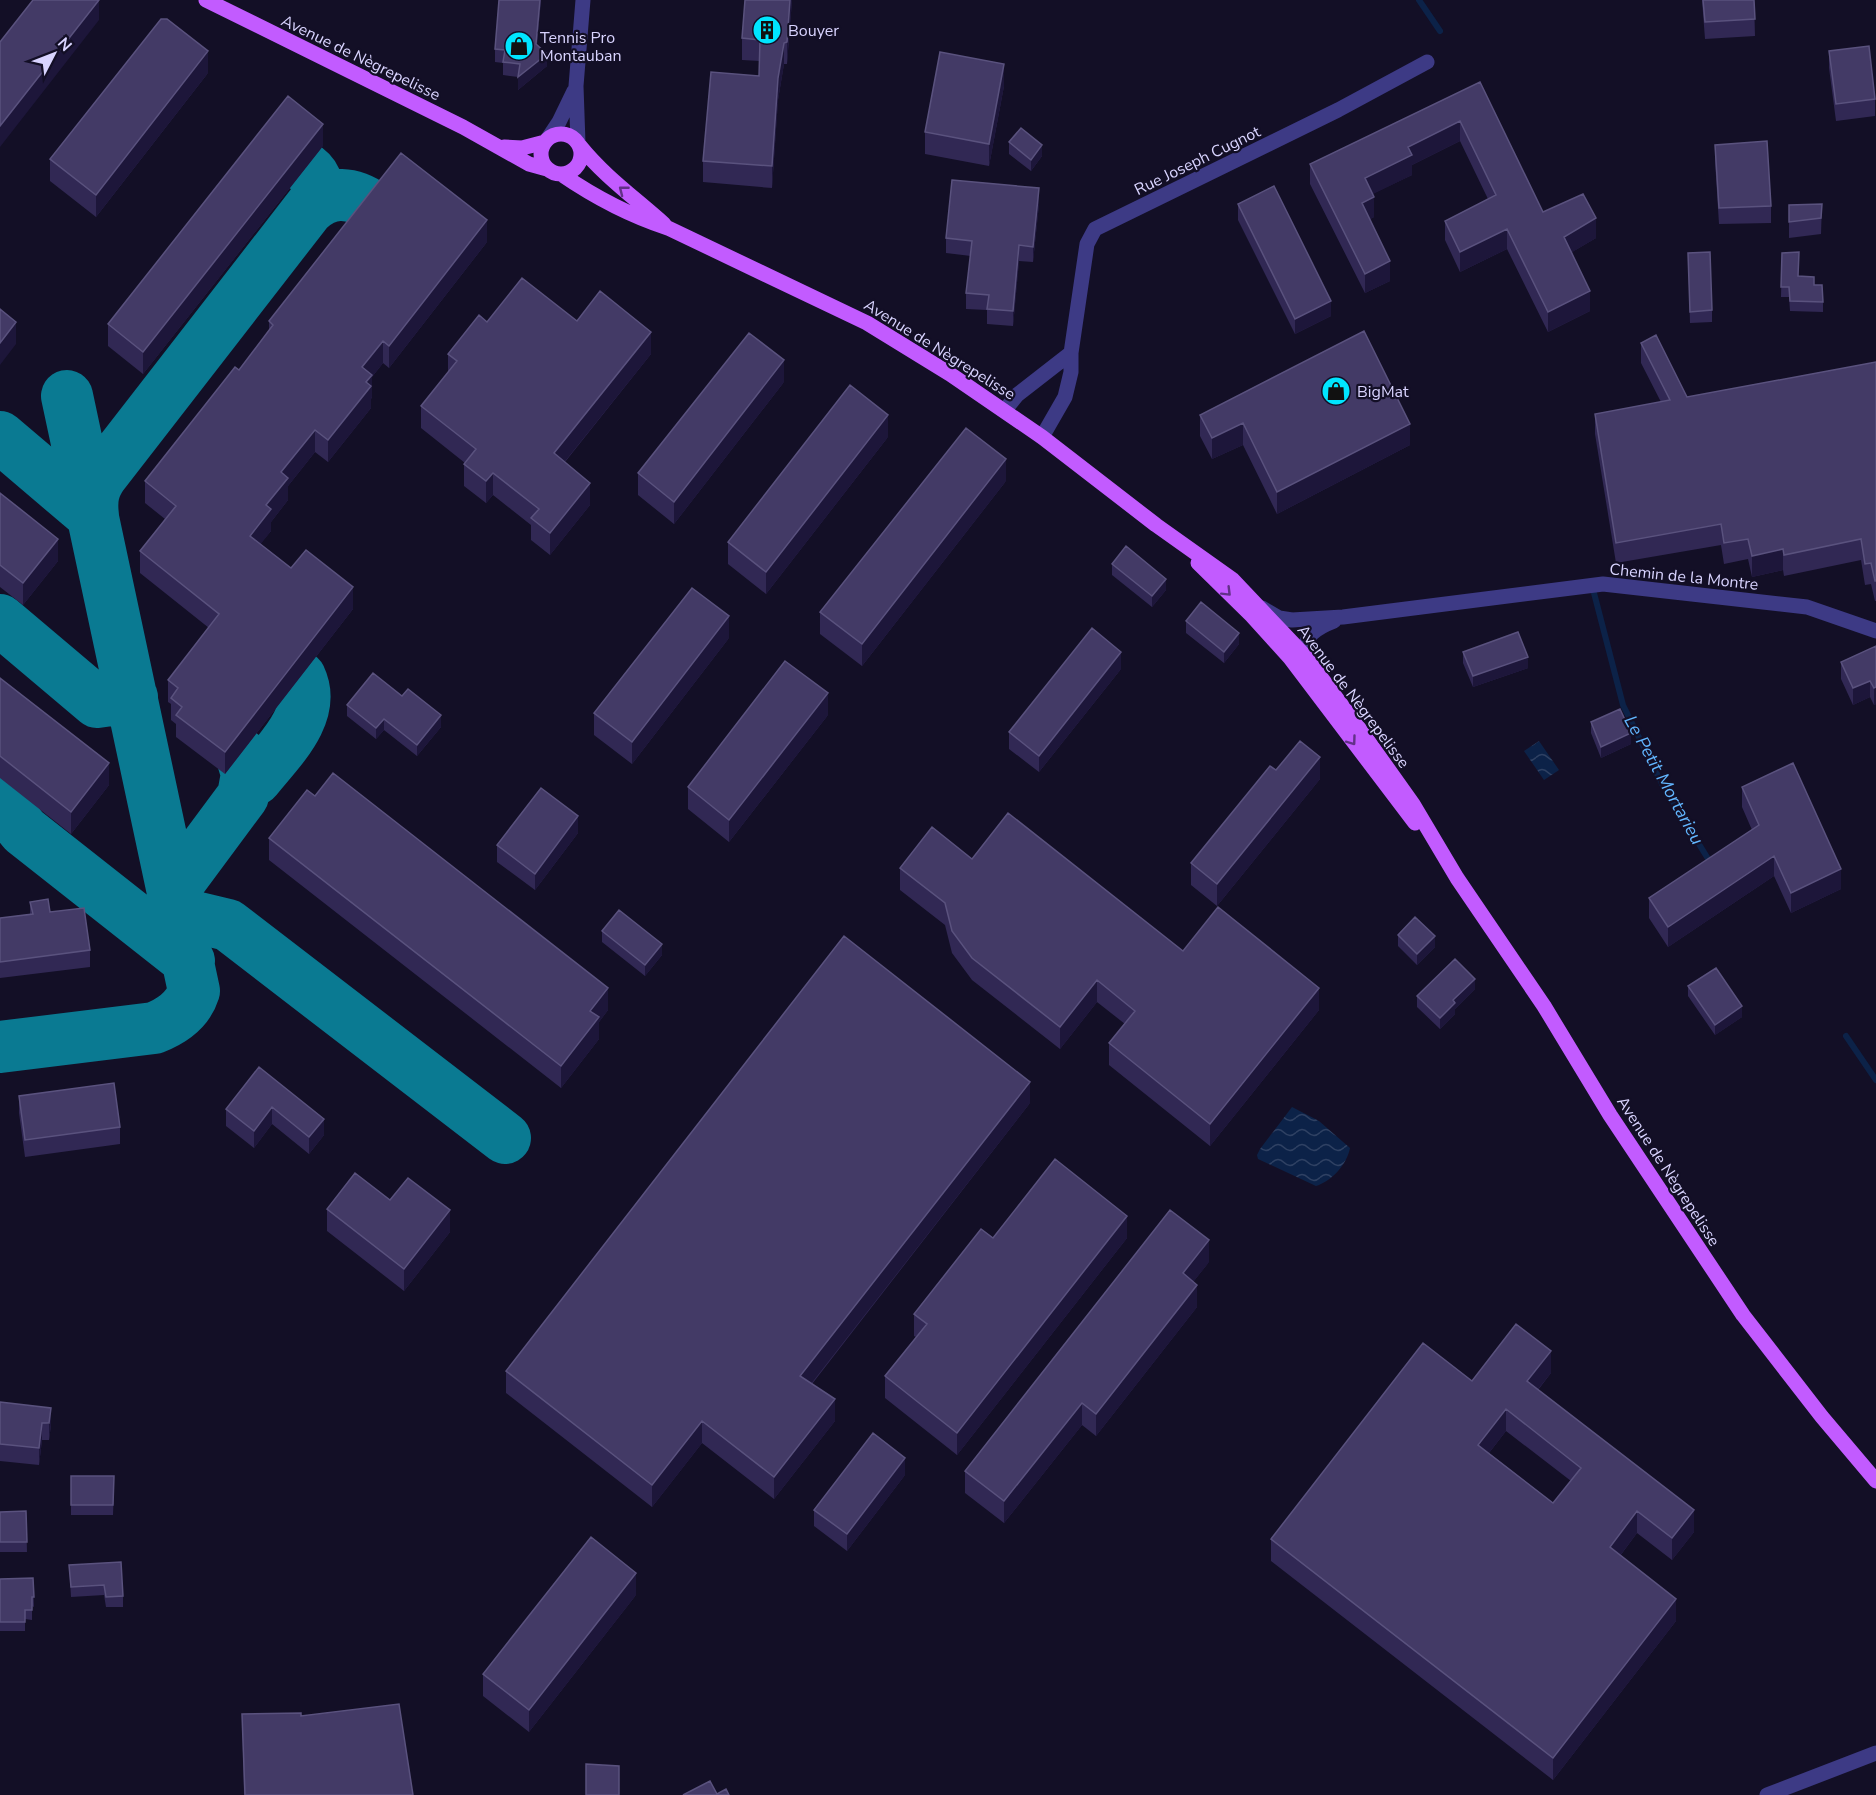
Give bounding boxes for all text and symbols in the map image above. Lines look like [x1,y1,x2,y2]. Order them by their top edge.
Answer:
street label: Avenue de Nègrepelisse [277,10,444,106]
building icon: Bouyer [751,14,783,46]
place label: Bouyer [788,20,839,42]
north arrow [24,24,84,84]
place label: Tennis Pro Montauban [540,27,622,67]
shop icon: Tennis Pro Montauban [503,30,535,62]
text: N [52,33,77,56]
street label: Rue Joseph Cugnot [1131,121,1264,201]
one-way arrow [619,186,630,197]
street label: Avenue de Nègrepelisse [860,294,1019,405]
shop icon: BigMat [1320,375,1352,407]
place label: BigMat [1357,381,1409,403]
street label: Chemin de la Montre [1608,558,1759,596]
one-way arrow [1220,584,1231,595]
street label: Avenue de Nègrepelisse [1292,620,1415,773]
water label: Le Petit Mortarieu [1619,711,1709,849]
one-way arrow [1345,735,1356,746]
street label: Avenue de Nègrepelisse [1611,1092,1725,1251]

